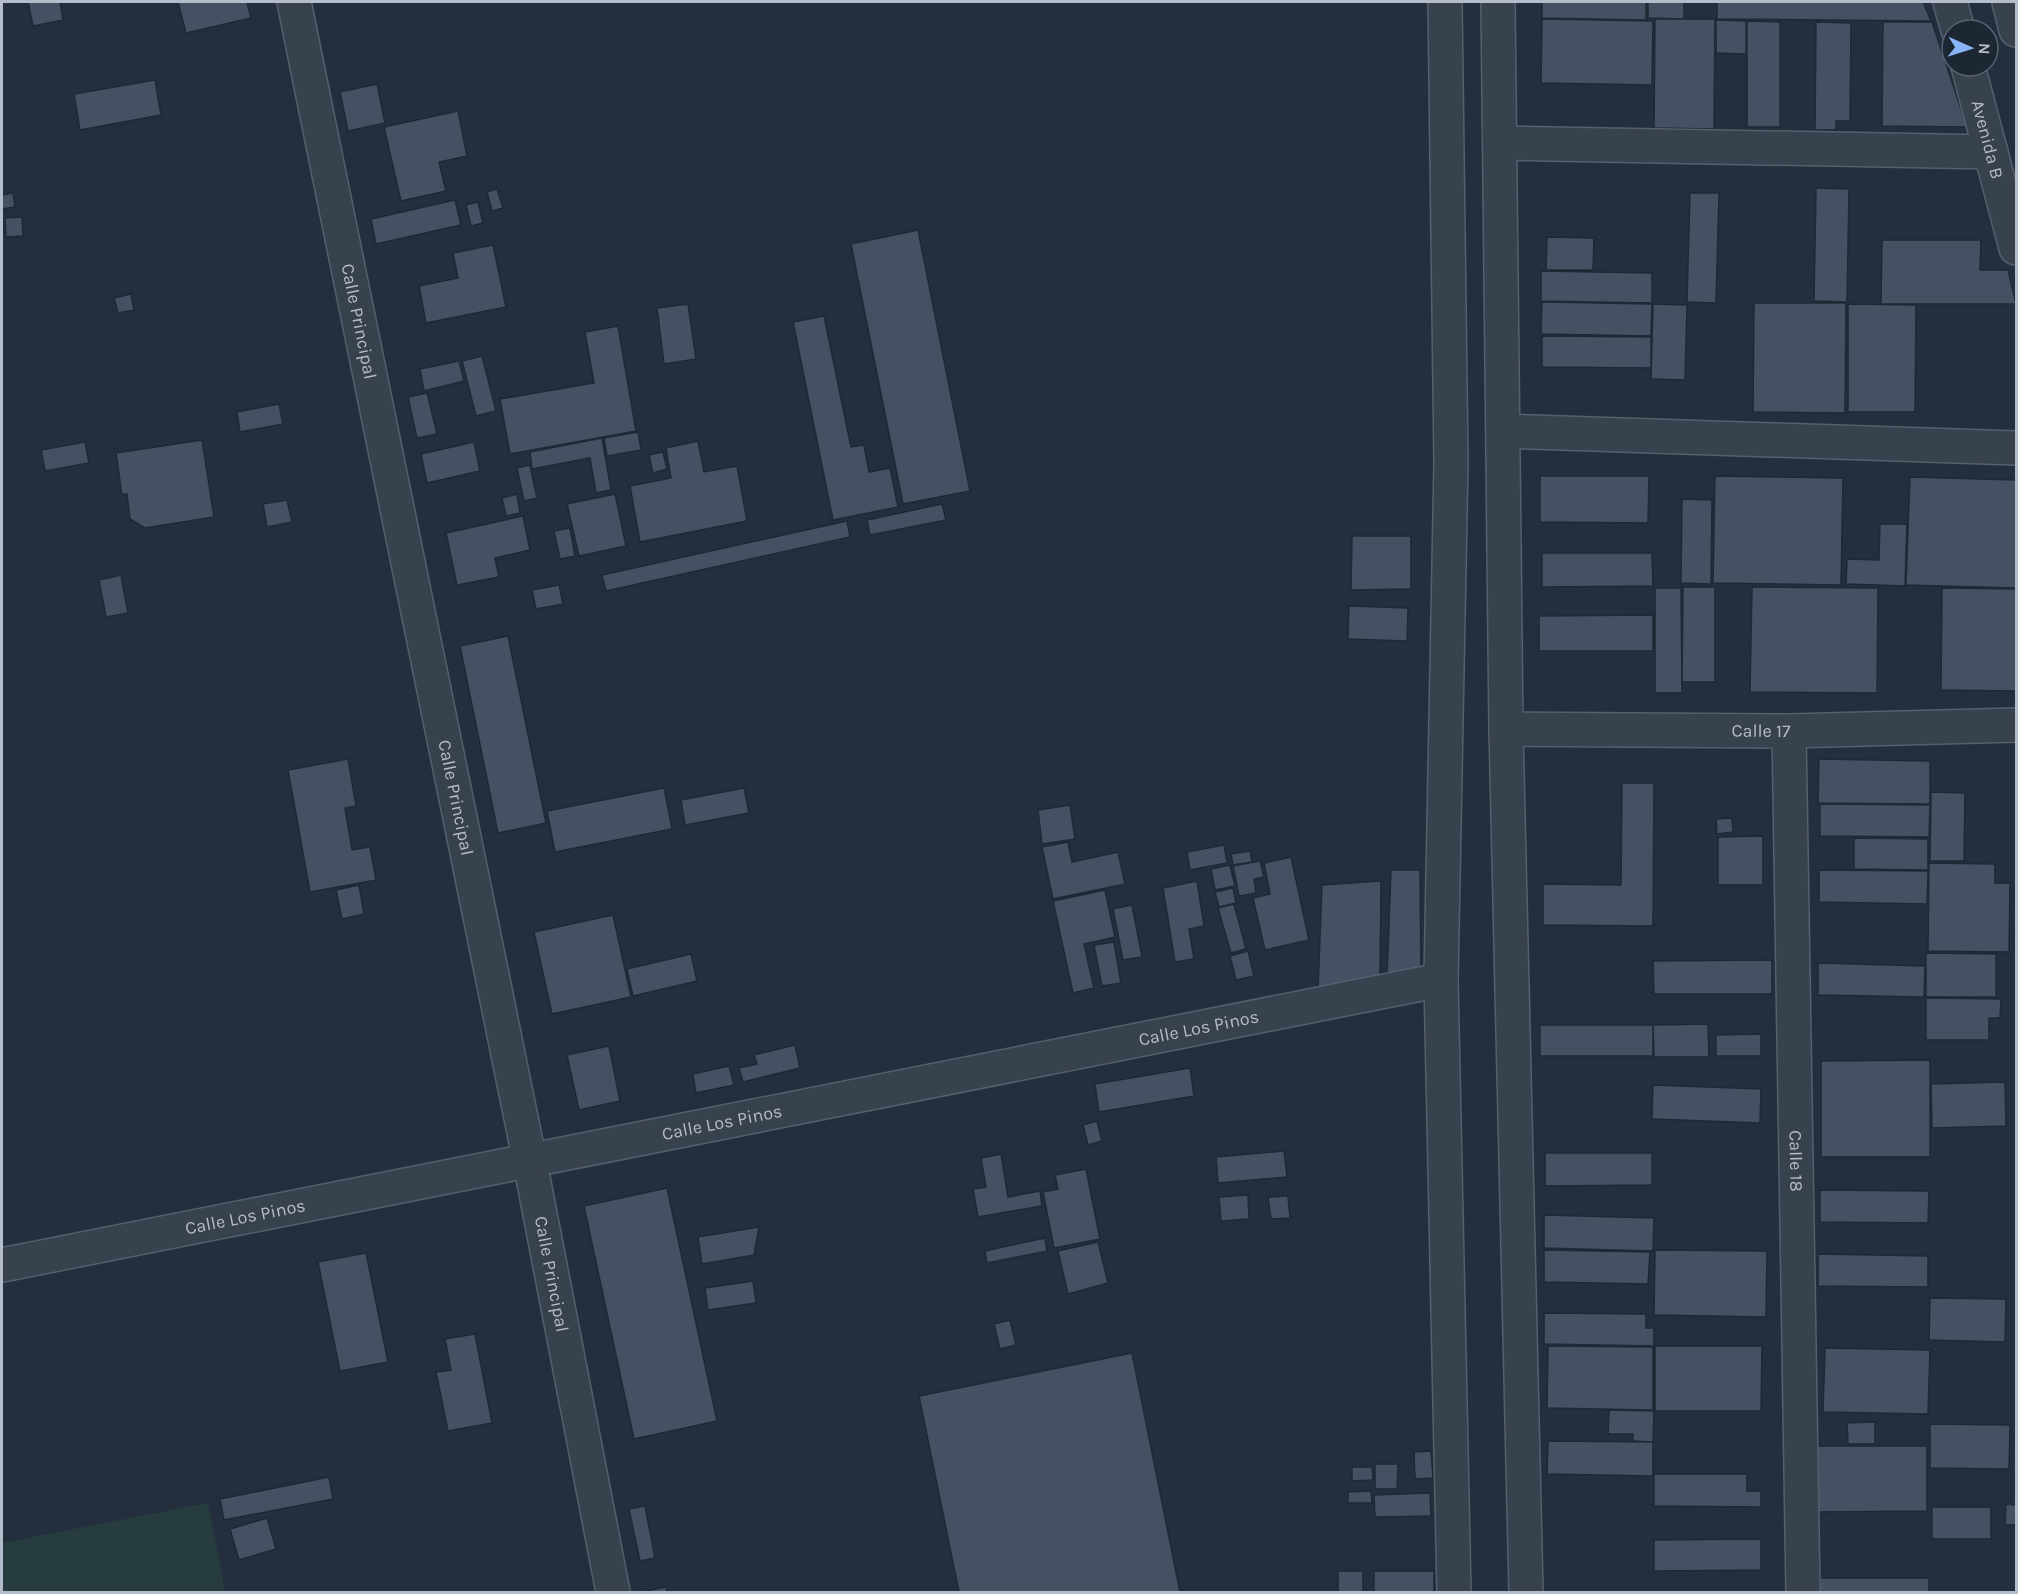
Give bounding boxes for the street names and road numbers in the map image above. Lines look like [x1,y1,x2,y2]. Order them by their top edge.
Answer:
street label: Avenida B [1966,98,2008,181]
street label: Calle Principal [337,262,381,381]
street label: Calle 17 [1731,720,1791,742]
street label: Calle Principal [433,738,478,857]
street label: Calle Los Pinos [1137,1005,1261,1051]
street label: Calle Los Pinos [660,1100,784,1145]
street label: Calle 18 [1784,1130,1807,1192]
street label: Calle Los Pinos [183,1194,307,1239]
street label: Calle Principal [530,1214,574,1334]

